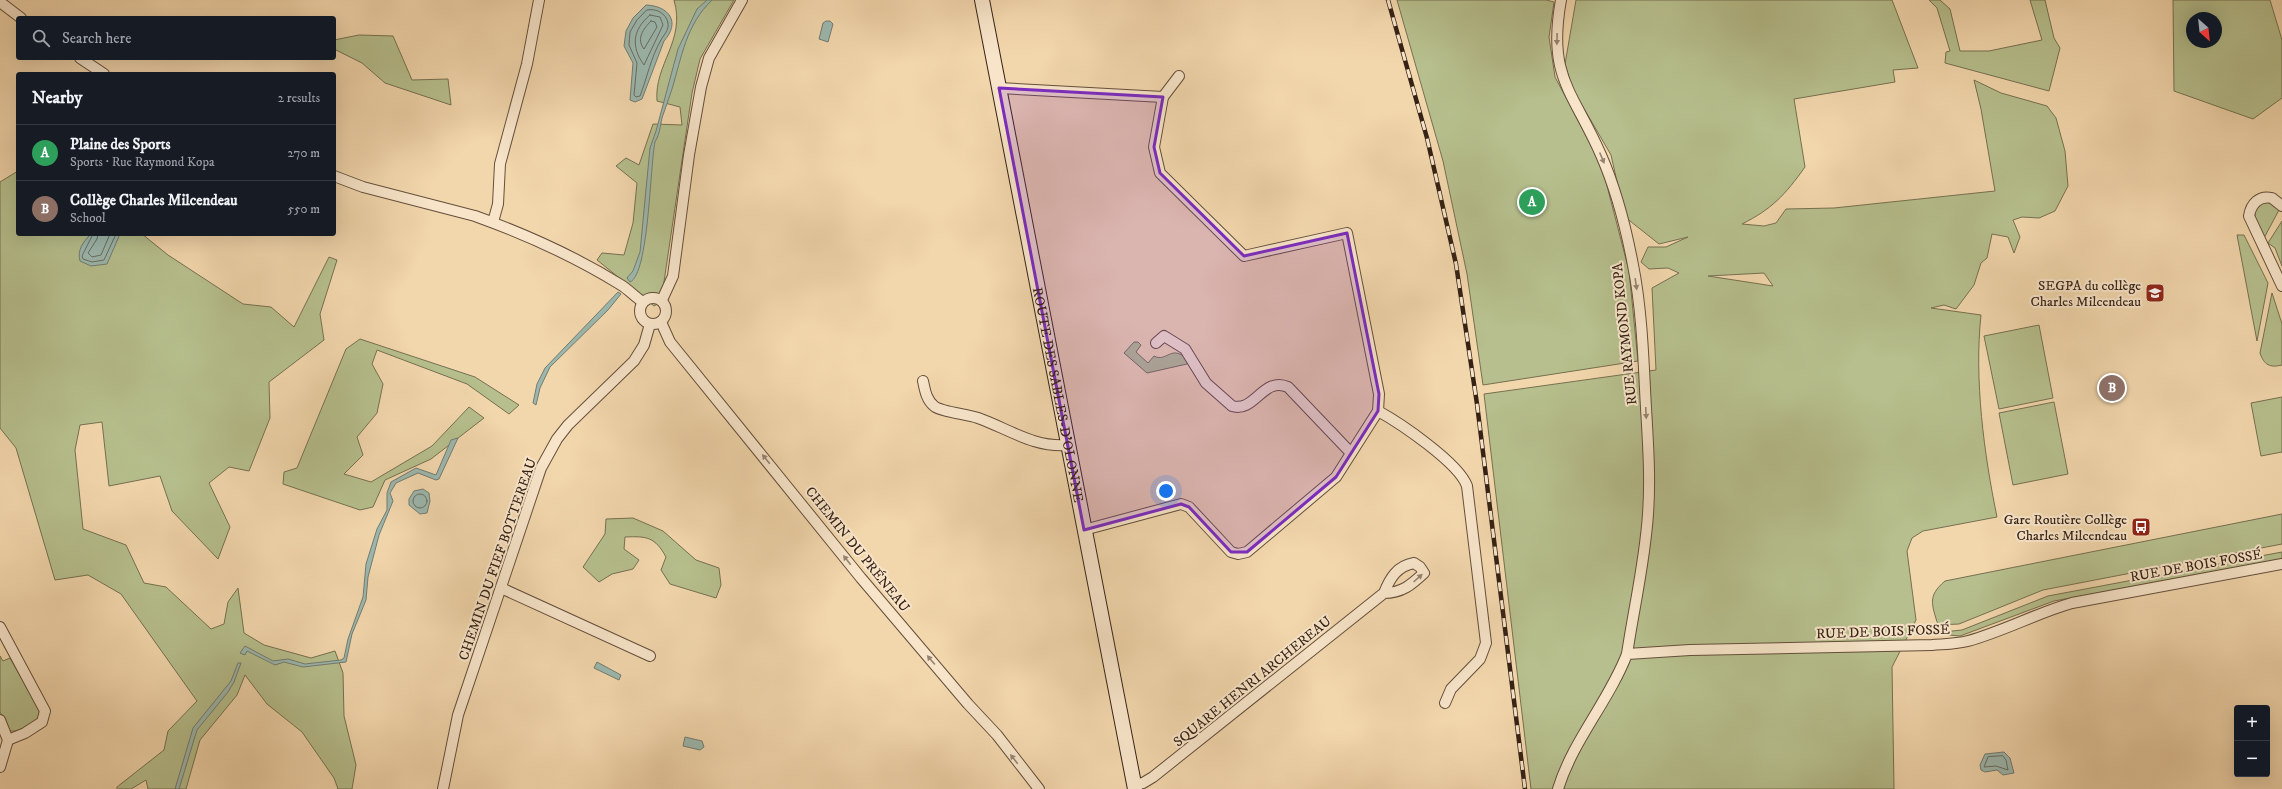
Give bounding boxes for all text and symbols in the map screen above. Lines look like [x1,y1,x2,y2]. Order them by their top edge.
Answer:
north arrow [2186,12,2222,48]
search box [16,16,336,60]
icon: search [30,27,52,49]
text: Search here [62,29,131,48]
one-way arrow [1554,33,1560,46]
text: Nearby [32,87,82,109]
text: 2 results [278,90,320,106]
text: Plaine des Sports [70,135,171,154]
text: A [41,145,49,161]
text: 270 m [288,145,320,161]
one-way arrow [1600,153,1606,165]
text: Sports · Rue Raymond Kopa [70,154,214,170]
pin: A [1519,187,1545,217]
text: Collège Charles Milcendeau [70,191,238,210]
text: B [41,201,49,217]
text: 550 m [288,201,320,217]
text: School [70,210,106,226]
street label: RUE RAYMOND KOPA [1608,261,1641,406]
place label: SEGPA du collège Charles Milcendeau [2030,277,2141,311]
one-way arrow [1633,278,1639,290]
school or university icon: SEGPA du collège Charles Milcendeau [2144,282,2166,304]
street label: ROUTE DES SABLES-D'OLONNE [1028,286,1087,504]
pin: B [2099,373,2125,403]
one-way arrow [1643,407,1650,419]
one-way arrow [762,453,771,464]
street label: CHEMIN DU FIEF BOTTEREAU [455,456,541,663]
your location [1156,481,1176,501]
street label: CHEMIN DU PRÉNEAU [801,483,914,616]
place label: Gare Routière Collège Charles Milcendeau [2004,511,2127,545]
bus stop icon: Gare Routière Collège Charles Milcendeau [2130,516,2152,538]
street label: RUE DE BOIS FOSSÉ [2129,545,2264,586]
one-way arrow [843,554,852,565]
one-way arrow [1413,574,1423,583]
street label: SQUARE HENRI ARCHEREAU [1170,612,1335,751]
street label: RUE DE BOIS FOSSÉ [1816,621,1950,643]
one-way arrow [926,655,935,665]
map controls [2234,705,2270,777]
button: + [2234,705,2270,741]
button: − [2234,741,2270,777]
one-way arrow [1010,754,1019,765]

